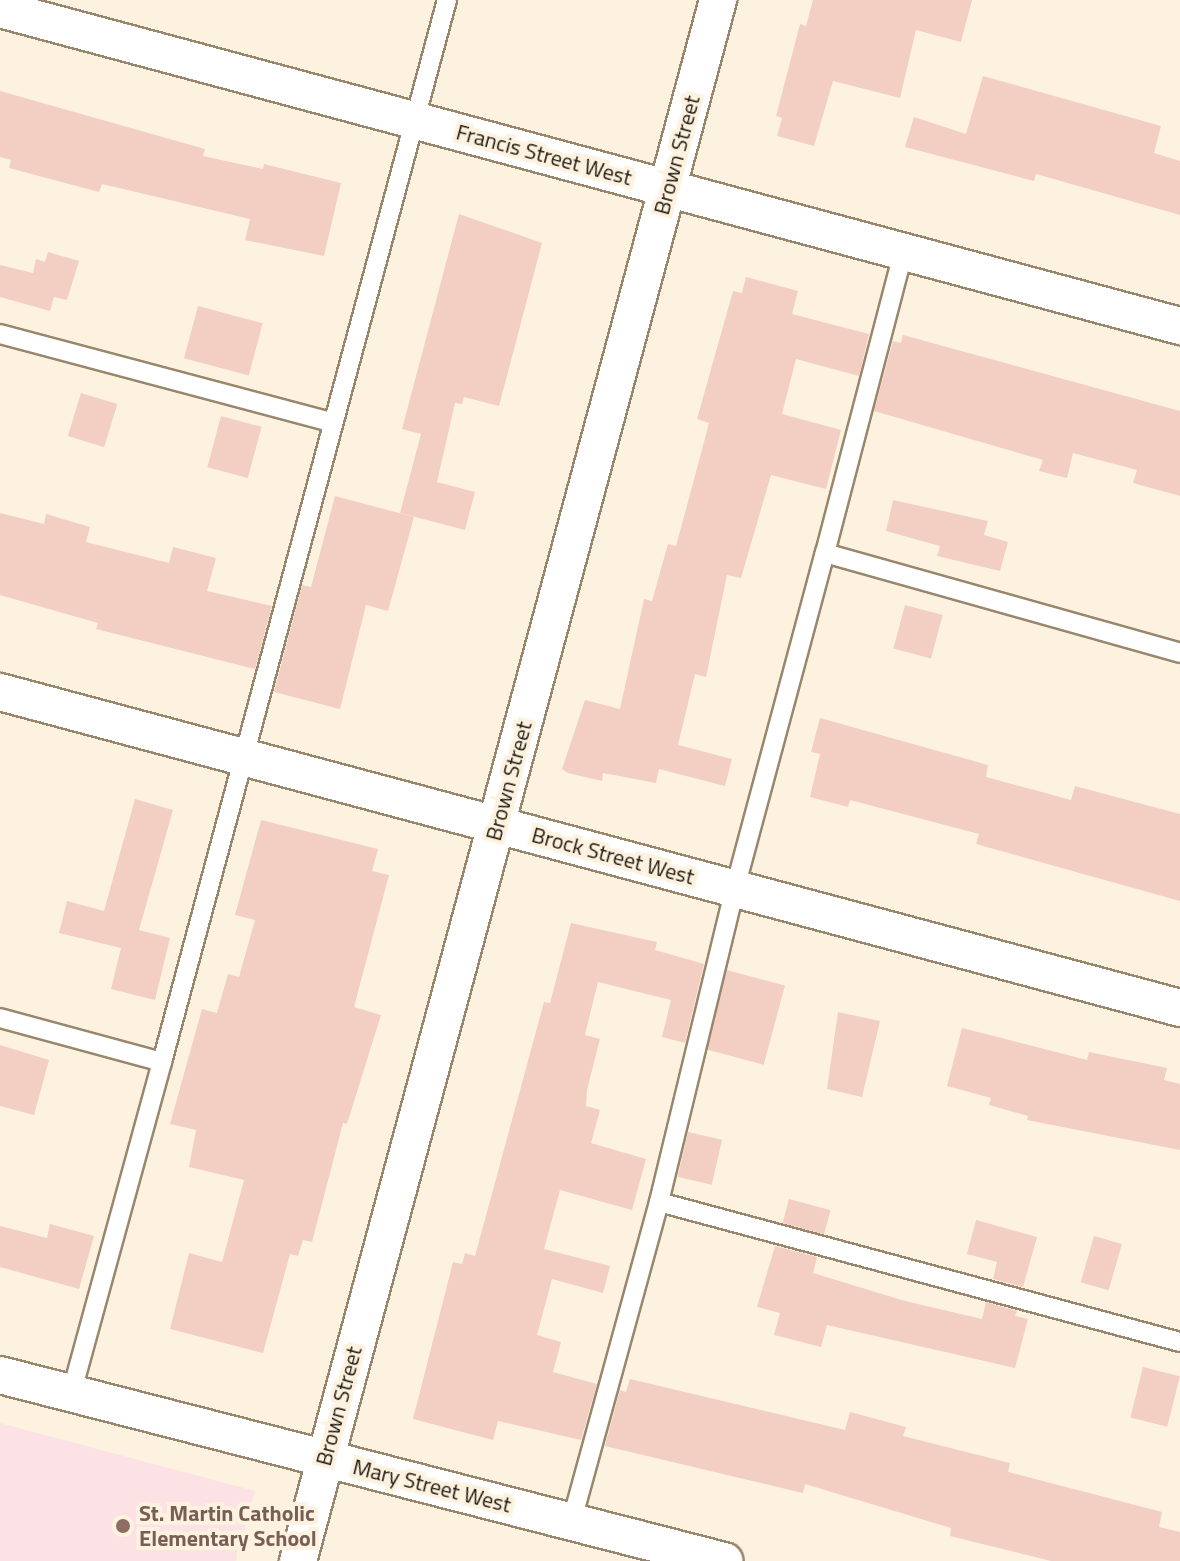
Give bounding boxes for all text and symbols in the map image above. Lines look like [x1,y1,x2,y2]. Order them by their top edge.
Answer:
street label: Brown Street [648,92,706,218]
street label: Francis Street West [453,119,635,191]
street label: Brown Street [480,718,538,844]
street label: Brock Street West [529,822,697,890]
street label: Brown Street [310,1343,368,1469]
street label: Mary Street West [350,1454,514,1518]
place label: St. Martin Catholic Elementary School [139,1500,317,1552]
marker: St. Martin Catholic Elementary School [114,1517,132,1535]

